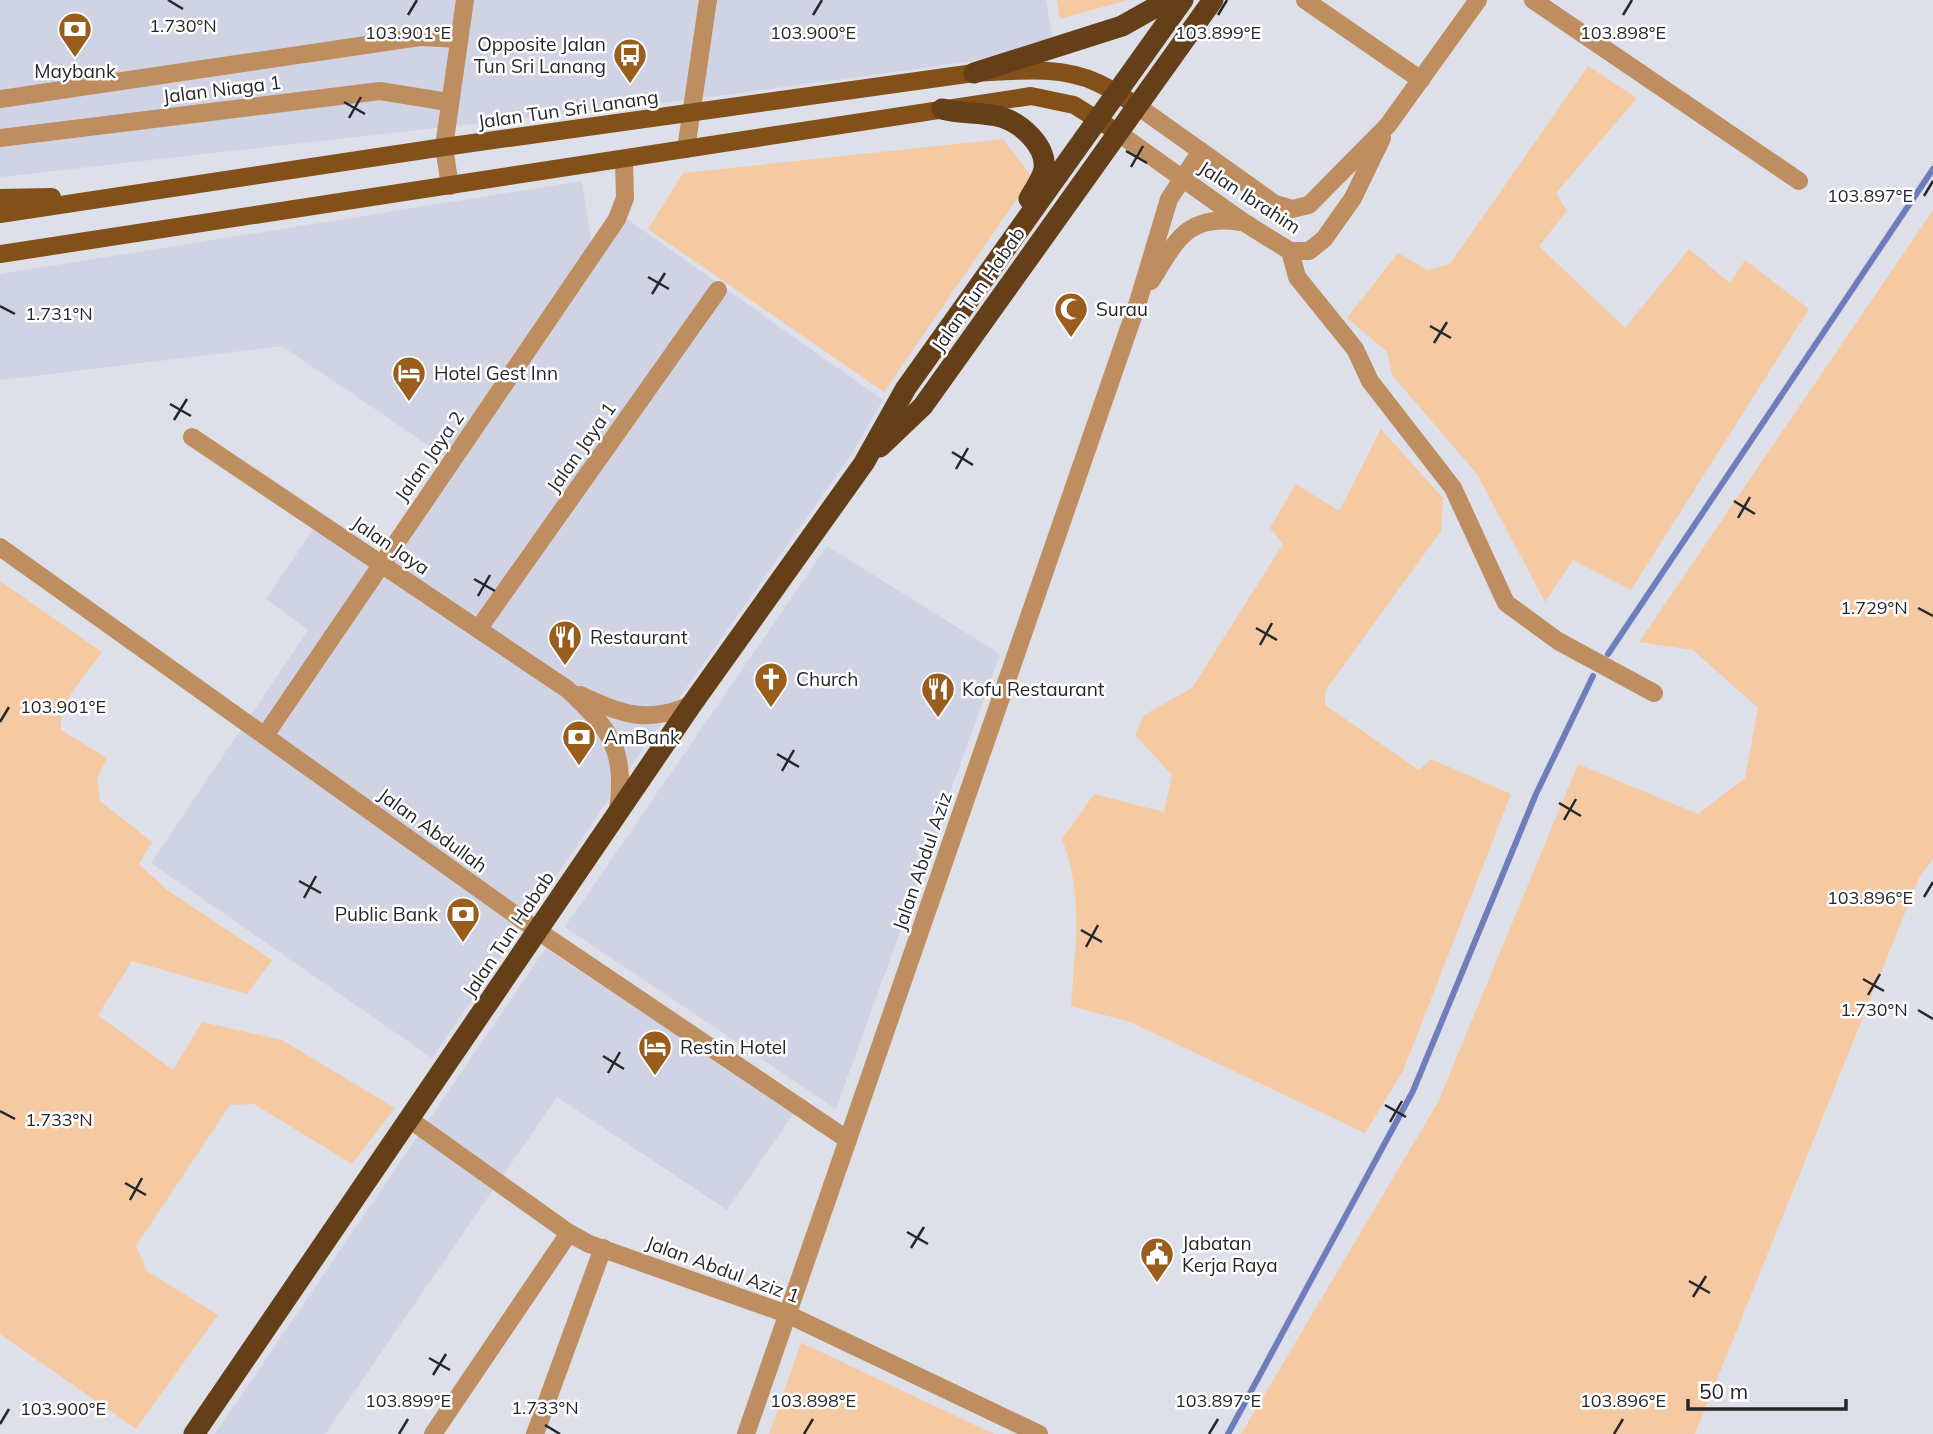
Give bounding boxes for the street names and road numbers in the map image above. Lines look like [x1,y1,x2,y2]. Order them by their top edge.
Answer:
street label: Jalan Niaga 1 [161,70,283,108]
street label: Jalan Tun Sri Lanang [476,84,660,134]
street label: Jalan Ibrahim [1195,155,1305,239]
street label: Jalan Tun Habab [926,222,1030,356]
street label: Jalan Jaya 1 [541,397,621,497]
street label: Jalan Jaya 2 [389,406,469,506]
street label: Jalan Jaya [348,510,434,580]
street label: Jalan Abdullah [374,782,492,878]
street label: Jalan Abdul Aziz [887,788,957,933]
street label: Jalan Tun Habab [457,866,559,1002]
street label: Jalan Abdul Aziz 1 [643,1230,803,1308]

